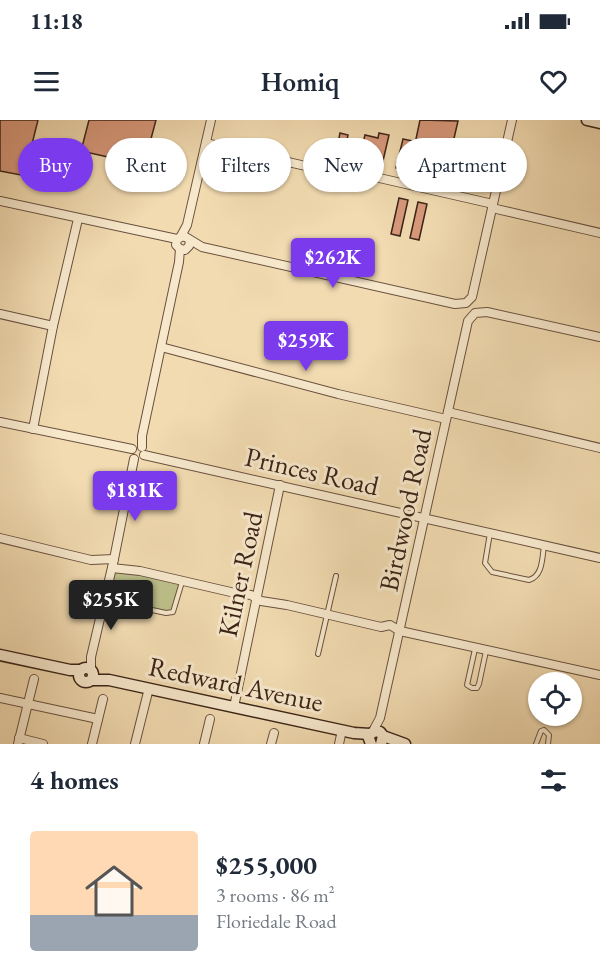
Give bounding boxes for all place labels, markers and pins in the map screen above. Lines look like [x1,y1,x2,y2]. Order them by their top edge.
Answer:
pin: $262K [291,238,375,289]
pin: $259K [264,321,348,372]
pin: $181K [93,471,177,522]
pin: $255K [69,580,153,631]

